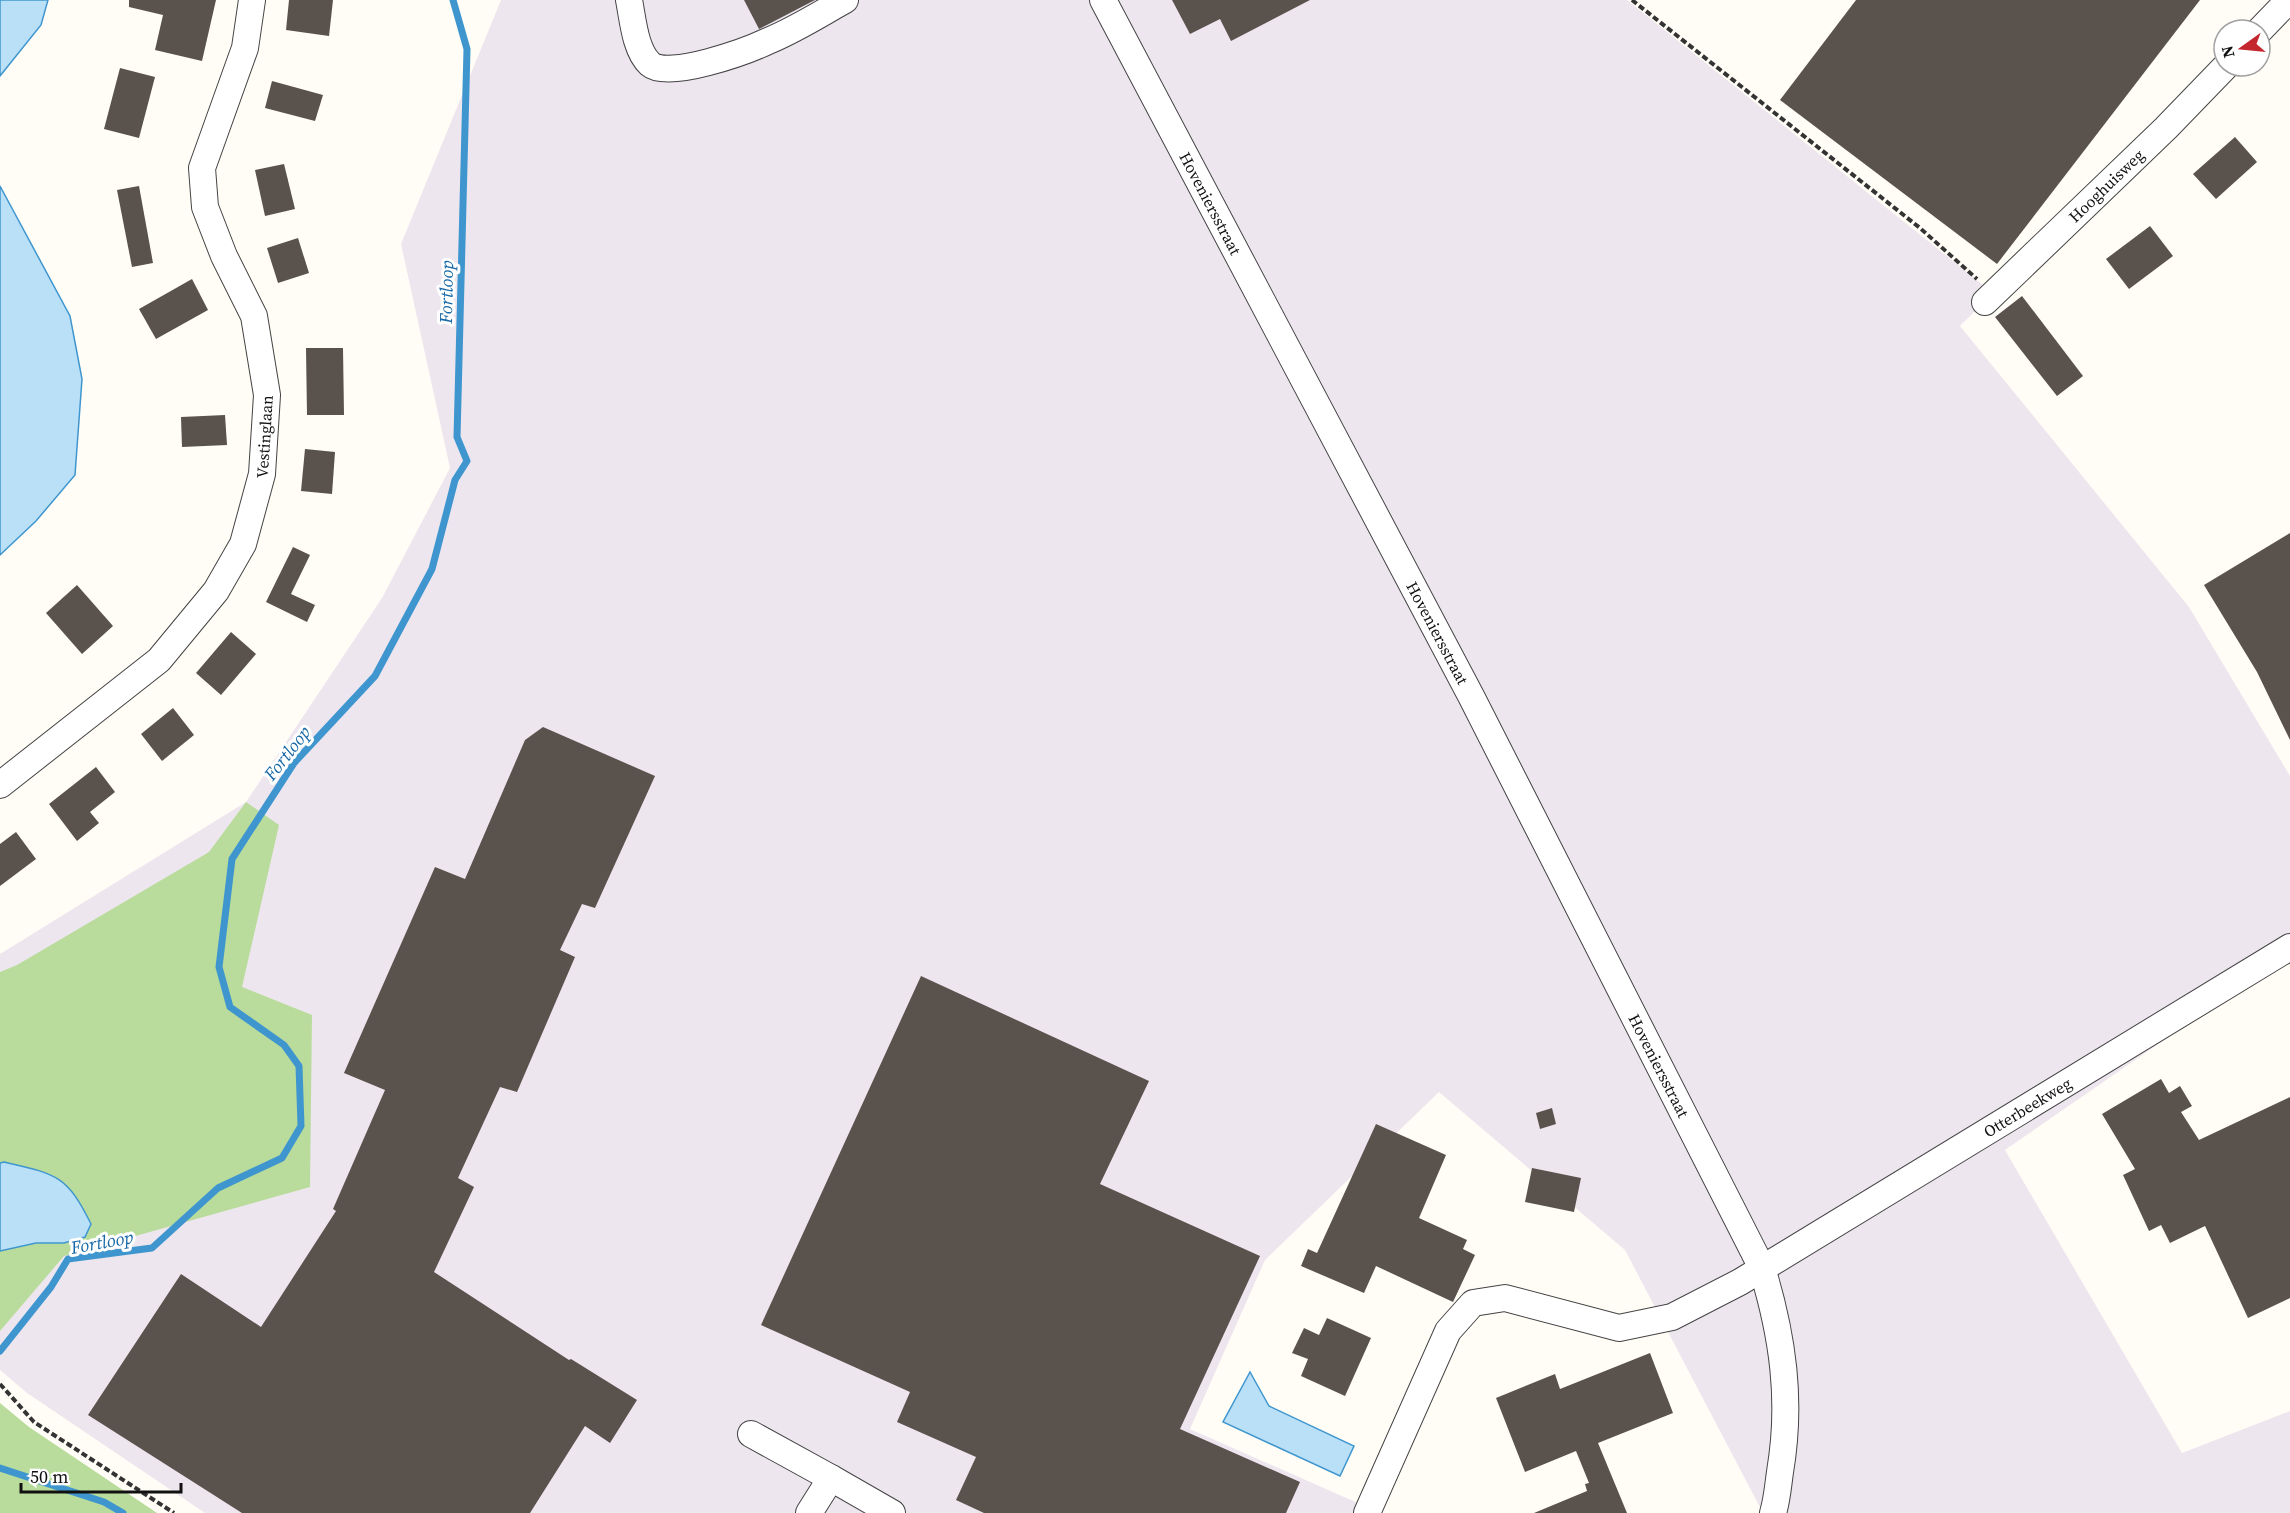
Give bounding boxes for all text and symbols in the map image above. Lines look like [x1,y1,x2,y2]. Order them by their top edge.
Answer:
north arrow [2212,18,2272,78]
text: N [2215,43,2240,60]
street label: Hooghuisweg [2064,144,2149,227]
street label: Hoveniersstraat [1174,148,1247,259]
water label: Fortloop [433,260,459,325]
street label: Vestinglaan [251,394,278,479]
street label: Hoveniersstraat [1401,578,1474,689]
water label: Fortloop [257,720,316,786]
street label: Hoveniersstraat [1624,1010,1695,1122]
street label: Otterbeekweg [1979,1072,2075,1142]
water label: Fortloop [68,1224,135,1260]
scale bar [21,1456,182,1494]
text: 50 m [30,1464,68,1489]

